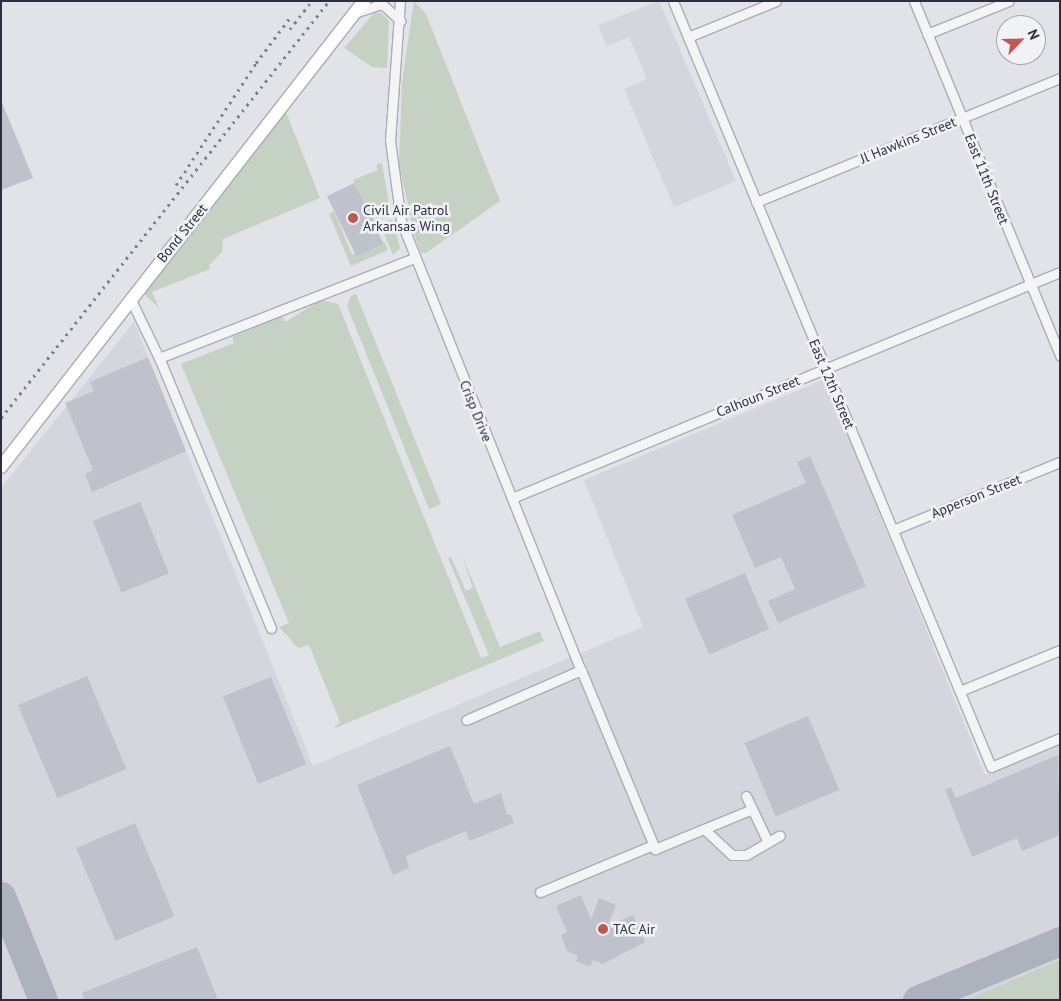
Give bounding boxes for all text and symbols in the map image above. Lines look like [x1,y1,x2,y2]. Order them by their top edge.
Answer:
north arrow [996,15,1046,65]
text: N [1024,26,1044,42]
street label: Jl Hawkins Street [858,113,958,167]
street label: East 11th Street [961,131,1013,227]
street label: Bond Street [153,200,211,266]
place label: Civil Air Patrol Arkansas Wing [363,202,450,234]
marker: Civil Air Patrol Arkansas Wing [347,212,359,224]
street label: East 12th Street [806,337,858,431]
street label: Calhoun Street [714,372,802,420]
street label: Crisp Drive [456,378,496,444]
street label: Apperson Street [928,470,1024,522]
place label: TAC Air [613,921,656,937]
marker: TAC Air [597,923,609,935]

